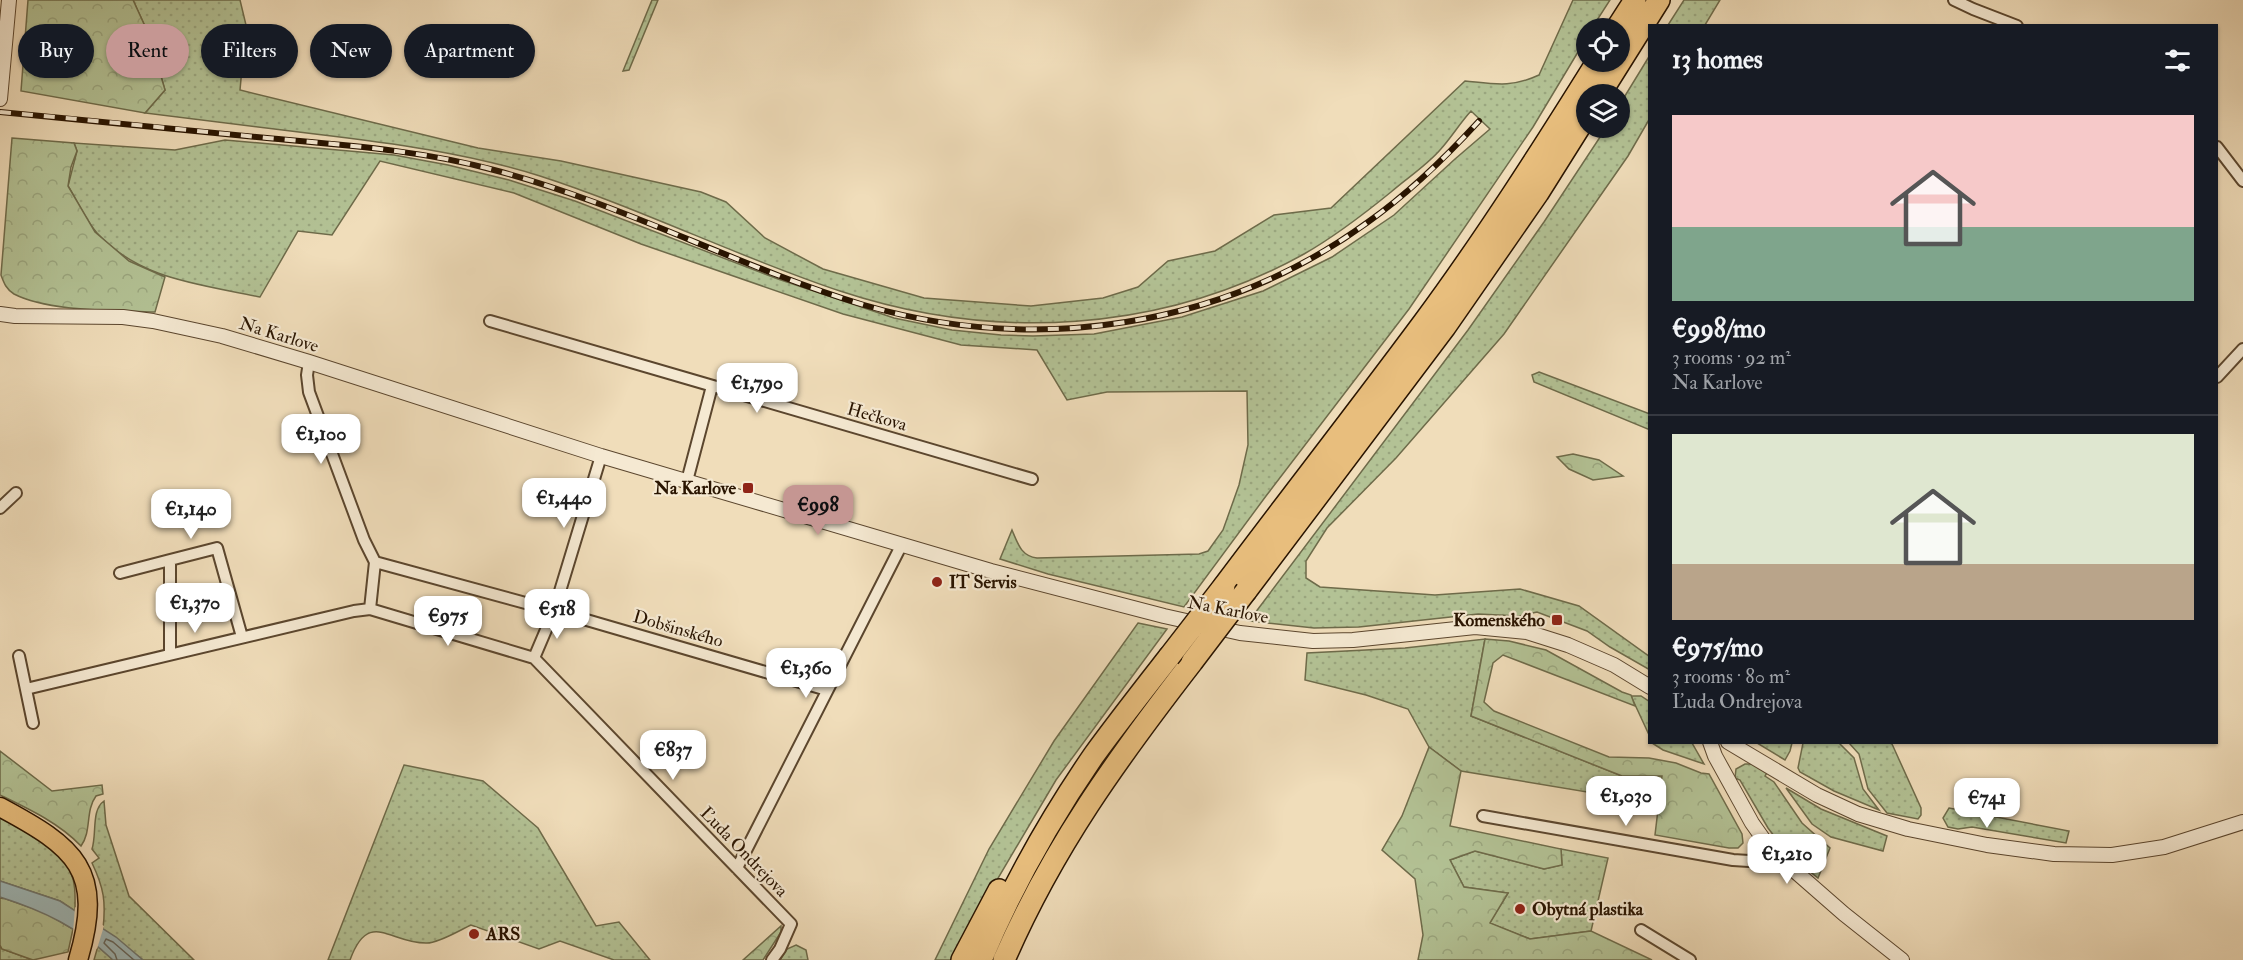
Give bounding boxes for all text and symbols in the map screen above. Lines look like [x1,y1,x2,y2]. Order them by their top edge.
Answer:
map controls [1576,18,1630,138]
button: locate [1576,18,1630,72]
chip: Buy [18,24,94,78]
chip: Rent [106,24,189,78]
chip: Filters [201,24,298,78]
chip: New [310,24,392,78]
chip: Apartment [404,24,535,78]
text: 13 homes [1672,44,1763,76]
icon: filters [2161,44,2194,77]
button: layers [1576,84,1630,138]
icon: home [1879,154,1987,262]
street label: Na Karlove [237,312,322,358]
text: €998/mo [1672,313,1765,345]
text: 3 rooms · 92 m² [1672,345,1791,370]
pin: €1,790 [708,363,806,414]
text: €1,790 [731,370,783,395]
text: Na Karlove [1672,370,1763,395]
street label: Hečkova [844,398,910,437]
pin: €1,100 [272,414,370,465]
text: €1,100 [295,421,347,446]
icon: home [1879,473,1987,581]
place label: Na Karlove [653,477,736,500]
pin: €1,440 [515,478,613,529]
marker: Na Karlove [741,481,755,495]
text: €1,440 [536,485,592,510]
pin: €998 [782,485,854,536]
pin: €1,140 [142,489,240,540]
text: €998 [797,492,839,517]
text: €1,140 [165,496,217,521]
place label: IT Servis [949,571,1017,594]
marker: IT Servis [930,575,944,589]
pin: €1,370 [146,583,244,634]
pin: €518 [521,589,593,640]
text: €1,370 [170,590,220,615]
street label: Na Karlove [1186,591,1271,629]
pin: €975 [412,596,484,647]
text: €518 [538,596,576,621]
text: €975 [428,603,468,628]
street label: Dobšinského [630,605,726,653]
place label: Komenského [1453,609,1545,632]
marker: Komenského [1550,613,1564,627]
text: €975/mo [1672,632,1763,664]
pin: €1,360 [757,648,855,699]
text: €1,360 [780,655,832,680]
text: 3 rooms · 80 m² [1672,664,1790,689]
text: Ľuda Ondrejova [1672,689,1802,714]
pin: €837 [637,730,709,781]
text: €837 [654,737,692,762]
pin: €1,030 [1577,776,1675,827]
pin: €741 [1951,778,2023,829]
text: €1,030 [1600,783,1652,808]
text: €741 [1968,785,2006,810]
street label: Ľuda Ondrejova [695,802,793,903]
pin: €1,210 [1738,834,1836,885]
text: €1,210 [1761,841,1813,866]
place label: Obytná plastika [1532,898,1644,921]
marker: Obytná plastika [1513,902,1527,916]
place label: ARS [485,923,520,946]
marker: ARS [467,927,481,941]

